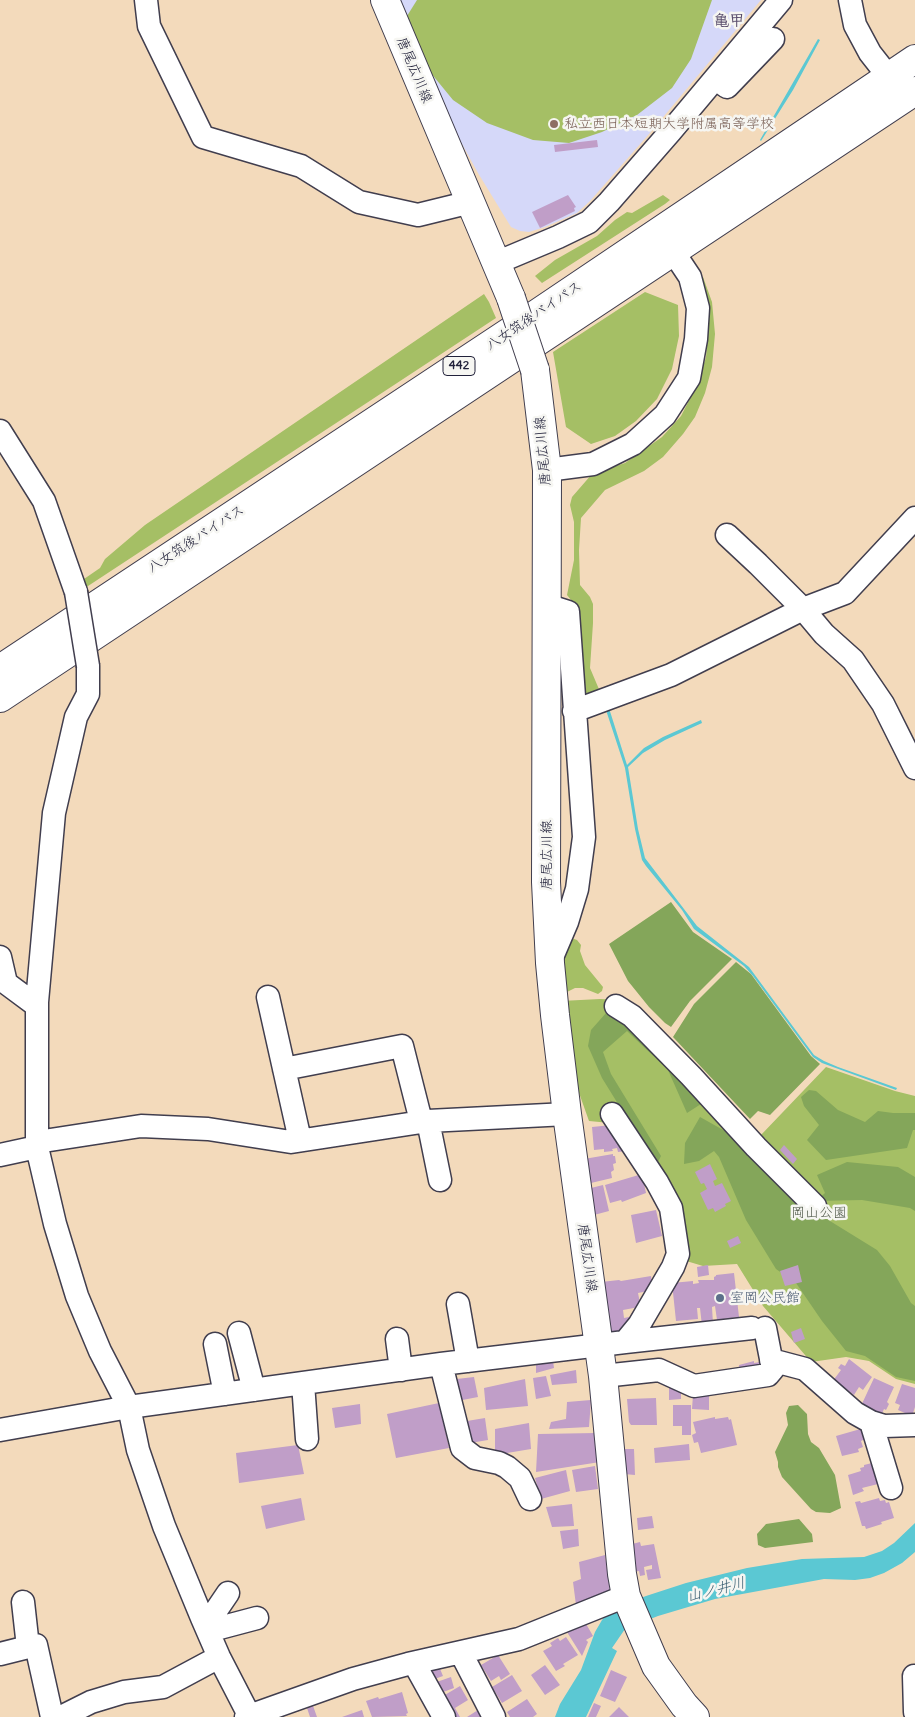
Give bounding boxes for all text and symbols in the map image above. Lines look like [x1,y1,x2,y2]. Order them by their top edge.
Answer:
district label: 亀甲 [713,11,745,31]
street label: 唐尾広川線 [393,35,435,105]
place label: 私立西日本短期大学附属高等学校 [564,116,774,132]
marker: 私立西日本短期大学附属高等学校 [548,118,560,130]
street label: 八女筑後バイパス [483,278,585,354]
road number: 442 [443,356,475,376]
street label: 唐尾広川線 [532,415,554,487]
street label: 八女筑後バイパス [144,501,248,577]
street label: 唐尾広川線 [539,820,555,890]
park label: 岡山公園 [791,1205,847,1221]
street label: 唐尾広川線 [574,1222,600,1294]
place label: 室岡公民館 [730,1290,800,1306]
marker: 室岡公民館 [714,1292,726,1304]
water label: 山ノ井川 [685,1574,747,1606]

